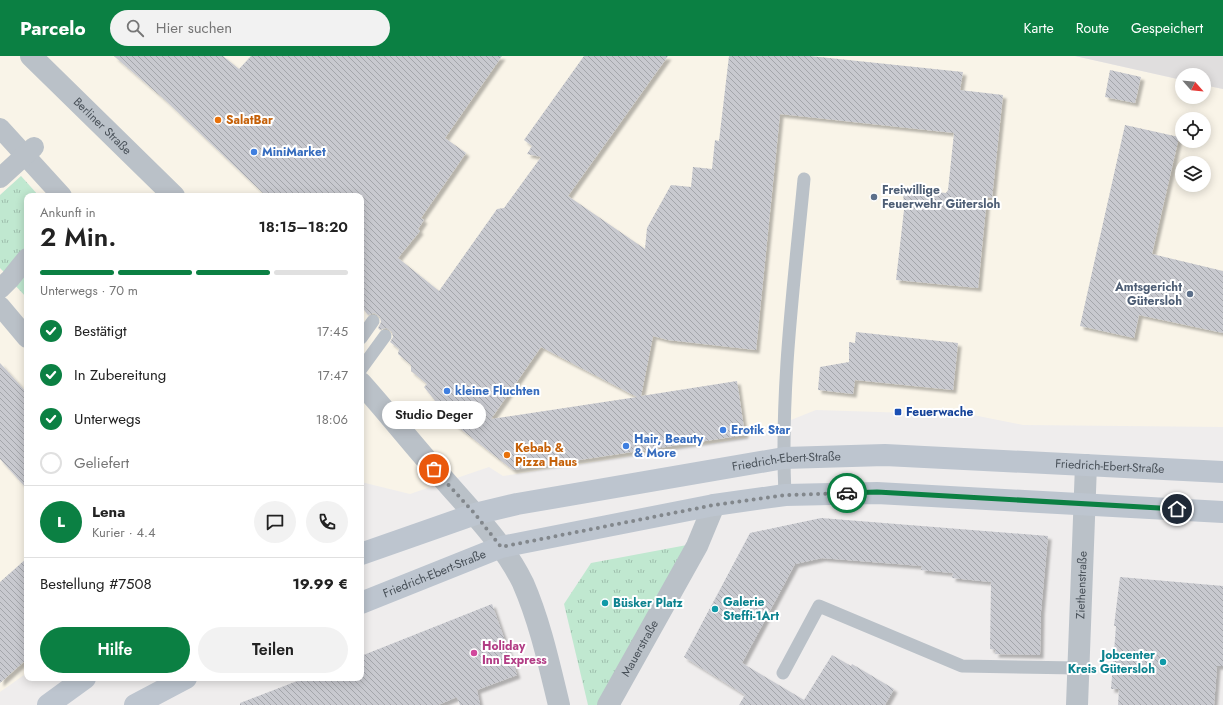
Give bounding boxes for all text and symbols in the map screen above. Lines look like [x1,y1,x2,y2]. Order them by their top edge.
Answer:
search box [110,10,390,46]
text: Parcelo [20,15,86,42]
icon: search [124,17,146,39]
text: Hier suchen [156,17,232,39]
text: Karte [1024,18,1054,38]
text: Route [1076,18,1109,38]
text: Gespeichert [1131,18,1203,38]
north arrow [1175,68,1211,104]
map controls [1175,68,1211,192]
street label: Berliner Straße [69,93,136,159]
place label: SalatBar [226,111,273,129]
button: locate [1175,112,1211,148]
marker: SalatBar [213,115,223,125]
place label: MiniMarket [262,143,326,161]
marker: MiniMarket [249,147,259,157]
button: layers [1175,156,1211,192]
place label: Freiwillige Feuerwehr Gütersloh [882,181,1000,213]
marker: Freiwillige Feuerwehr Gütersloh [869,192,879,202]
text: Ankunft in [40,203,96,222]
text: 18:15–18:20 [258,216,348,238]
text: 2 Min. [40,218,116,256]
place label: Amtsgericht Gütersloh [1114,278,1182,310]
text: Unterwegs · 70 m [40,281,138,300]
marker: Amtsgericht Gütersloh [1185,289,1195,299]
icon: check [40,320,62,342]
text: Bestätigt [74,320,127,342]
text: 17:45 [317,322,348,341]
icon: check [40,364,62,386]
text: In Zubereitung [74,364,166,386]
text: 17:47 [317,366,348,385]
place label: kleine Fluchten [455,382,540,400]
marker: kleine Fluchten [442,386,452,396]
callout: Studio Deger [382,401,486,429]
place label: Feuerwache [906,403,974,421]
text: Studio Deger [395,405,473,424]
marker: Feuerwache [893,407,903,417]
icon: check [40,408,62,430]
text: Unterwegs [74,408,140,430]
text: 18:06 [316,410,348,429]
place label: Erotik Star [731,421,791,439]
marker: Erotik Star [718,425,728,435]
place label: Hair, Beauty & More [634,430,704,462]
place label: Kebab & Pizza Haus [515,439,578,471]
marker: Hair, Beauty & More [621,441,631,451]
street label: Friedrich-Ebert-Straße [731,447,841,476]
marker: Kebab & Pizza Haus [502,450,512,460]
text: Geliefert [74,452,129,474]
pin [417,452,451,486]
street label: Friedrich-Ebert-Straße [1055,455,1165,478]
icon: bag [423,458,445,480]
courier [827,473,867,513]
icon: car [836,482,858,504]
pin [1160,492,1194,526]
icon: home [1166,498,1188,520]
text: Lena [92,501,125,523]
button: chat [254,501,296,543]
button: phone [306,501,348,543]
text: L [57,511,65,533]
text: Kurier · 4.4 [92,523,156,542]
street label: Friedrich-Ebert-Straße [380,545,488,602]
street label: Ziethenstraße [1071,551,1092,619]
text: Bestellung #7508 [40,573,152,595]
text: 19.99 € [292,573,348,595]
place label: Galerie Steffi-1Art [723,593,779,625]
place label: Büsker Platz [613,594,683,612]
marker: Büsker Platz [600,598,610,608]
marker: Galerie Steffi-1Art [710,604,720,614]
street label: Mauerstraße [617,617,663,680]
button: Hilfe [40,627,190,673]
button: Teilen [198,627,348,673]
place label: Holiday Inn Express [482,637,547,669]
place label: Jobcenter Kreis Gütersloh [1068,646,1155,678]
marker: Holiday Inn Express [469,648,479,658]
marker: Jobcenter Kreis Gütersloh [1158,657,1168,667]

